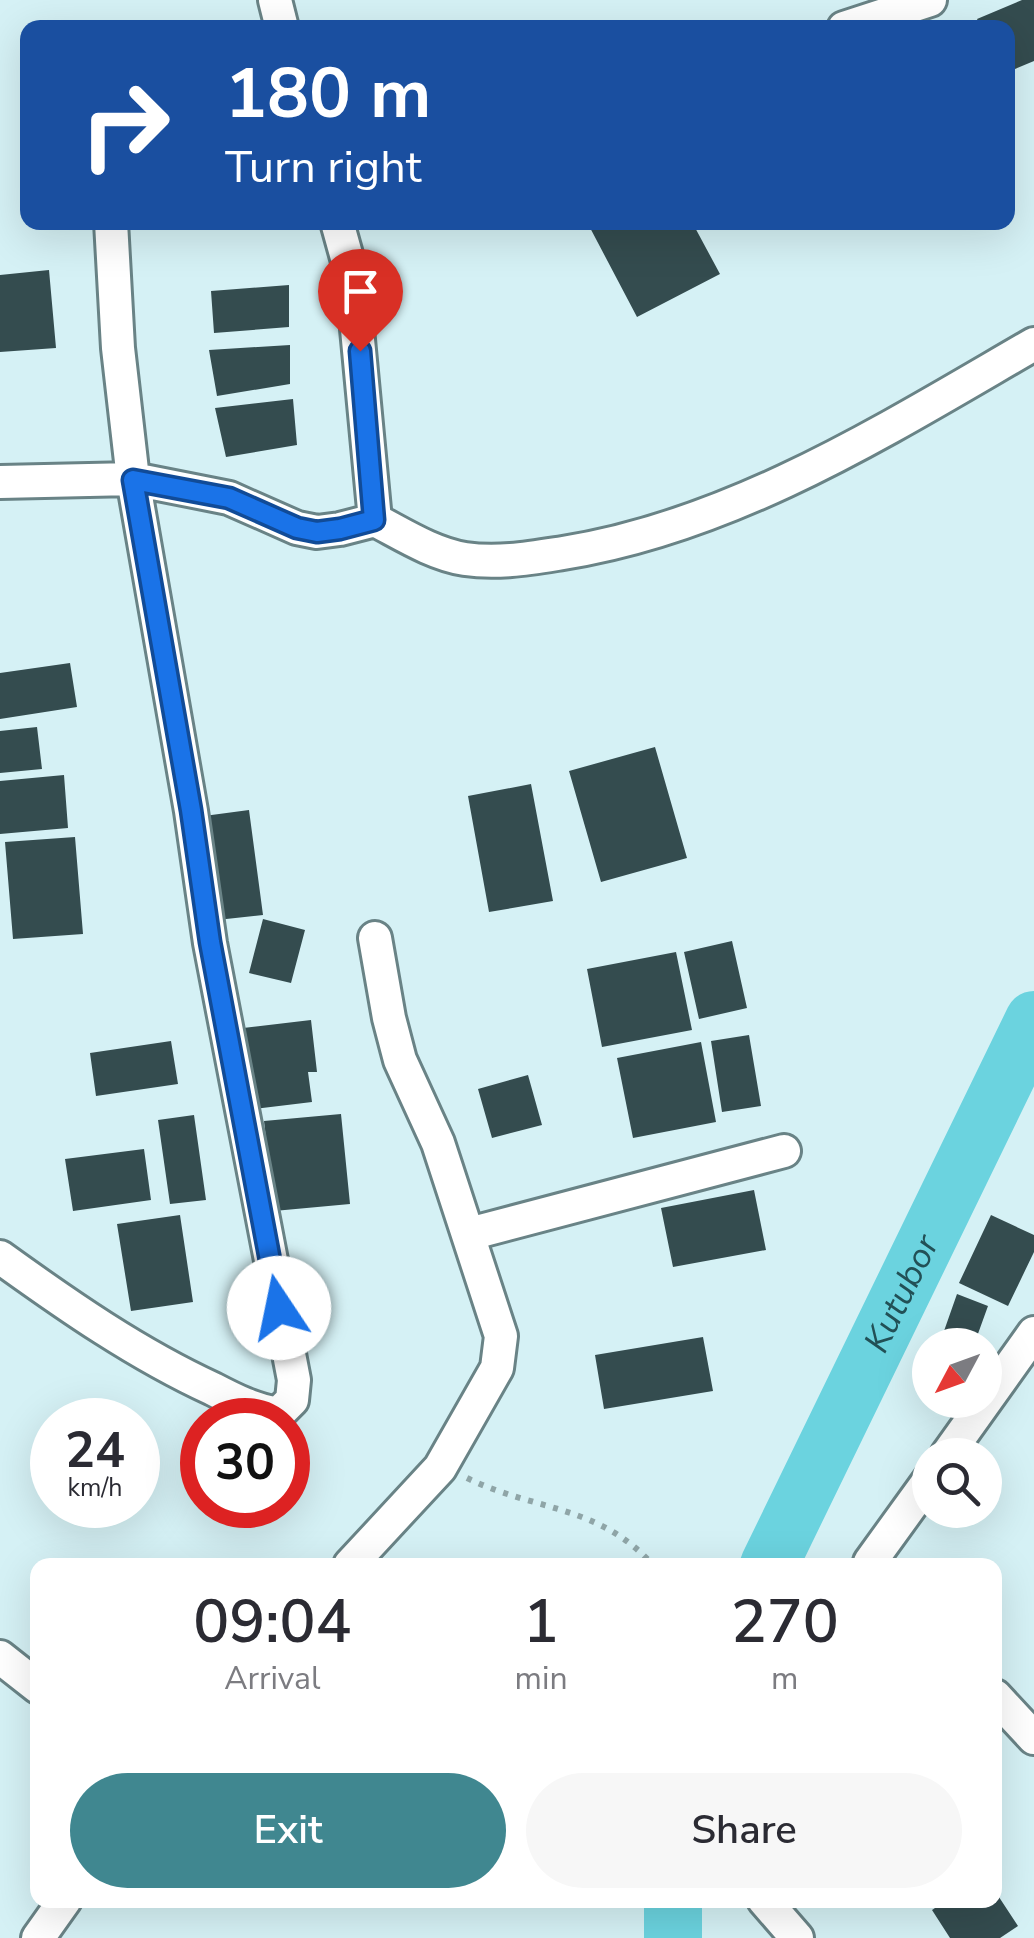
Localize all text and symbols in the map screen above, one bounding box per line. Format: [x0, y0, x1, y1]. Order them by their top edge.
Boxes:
text: 180 m [225, 46, 431, 142]
icon: right [60, 60, 190, 190]
text: Turn right [225, 137, 422, 198]
pin [318, 249, 403, 352]
icon: arrive [333, 264, 388, 319]
water label: Kutubor [853, 1226, 951, 1360]
position arrow [227, 1256, 331, 1360]
north arrow [912, 1328, 1002, 1418]
map controls [912, 1328, 1002, 1528]
speed limit sign: 30 [180, 1398, 310, 1528]
text: 24 [65, 1416, 125, 1485]
button: search [912, 1438, 1002, 1528]
text: km/h [67, 1471, 123, 1505]
text: 09:04 [193, 1581, 351, 1663]
text: 1 [523, 1581, 559, 1663]
text: 270 [731, 1581, 839, 1663]
text: Arrival [224, 1657, 320, 1700]
text: min [515, 1657, 568, 1700]
text: m [771, 1657, 799, 1700]
button: Exit [70, 1773, 506, 1888]
button: Share [526, 1773, 962, 1888]

